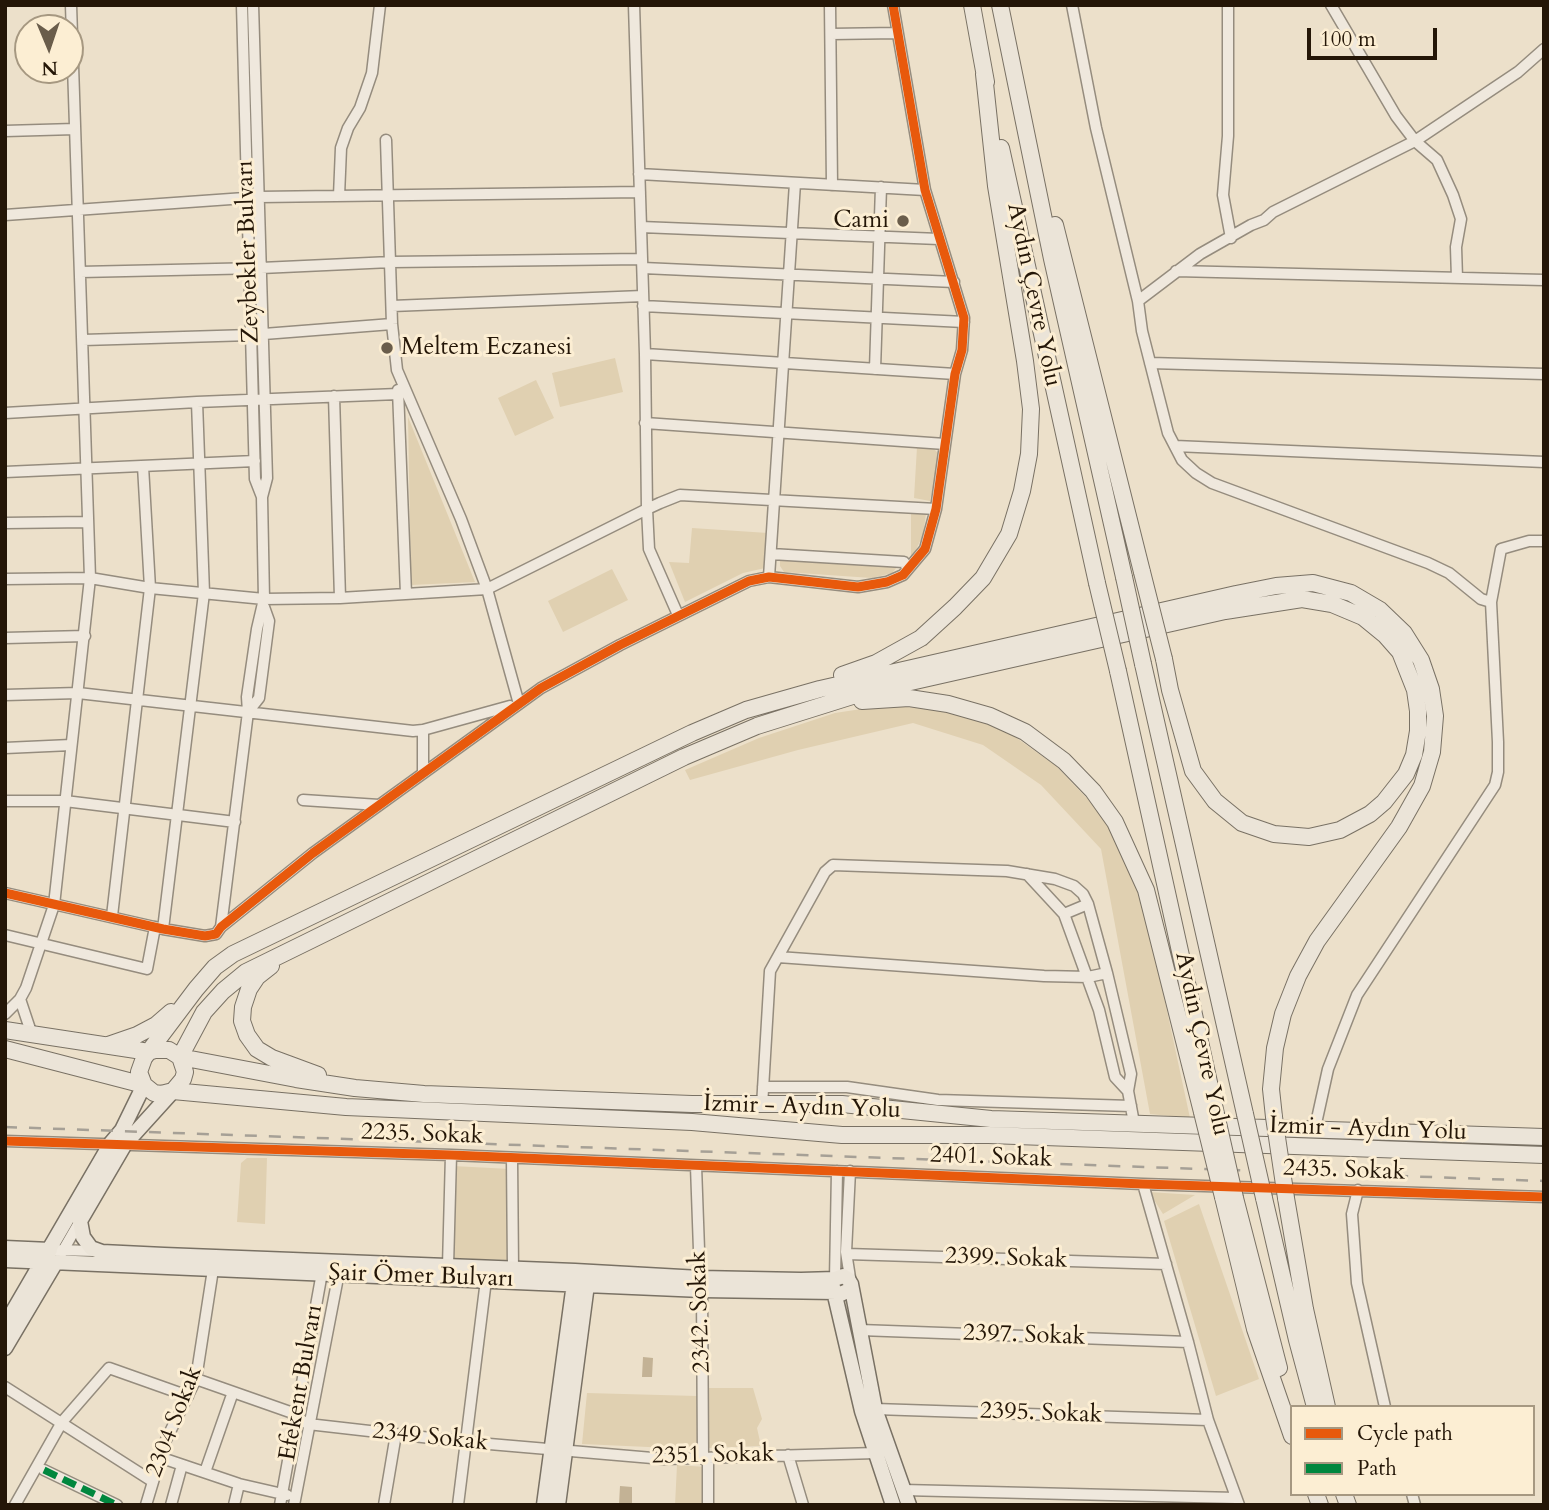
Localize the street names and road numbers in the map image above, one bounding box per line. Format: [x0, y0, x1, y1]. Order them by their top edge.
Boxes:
street label: Zeybekler Bulvarı [231, 160, 267, 344]
street label: Aydın Çevre Yolu [999, 201, 1067, 389]
street label: Aydın Çevre Yolu [1167, 950, 1235, 1138]
street label: İzmir - Aydın Yolu [703, 1090, 901, 1126]
street label: İzmir - Aydın Yolu [1269, 1112, 1467, 1148]
street label: 2235. Sokak [360, 1118, 484, 1152]
street label: 2401. Sokak [929, 1141, 1053, 1175]
street label: 2435. Sokak [1282, 1154, 1406, 1188]
street label: 2399. Sokak [944, 1242, 1068, 1276]
street label: 2342. Sokak [684, 1250, 718, 1374]
street label: Şair Ömer Bulvarı [328, 1259, 514, 1295]
street label: Efekent Bulvarı [274, 1303, 330, 1463]
street label: 2397. Sokak [962, 1319, 1086, 1353]
street label: 2304 Sokak [141, 1362, 209, 1482]
street label: 2395. Sokak [979, 1397, 1103, 1431]
street label: 2349 Sokak [370, 1418, 490, 1458]
street label: 2351. Sokak [651, 1441, 775, 1471]

